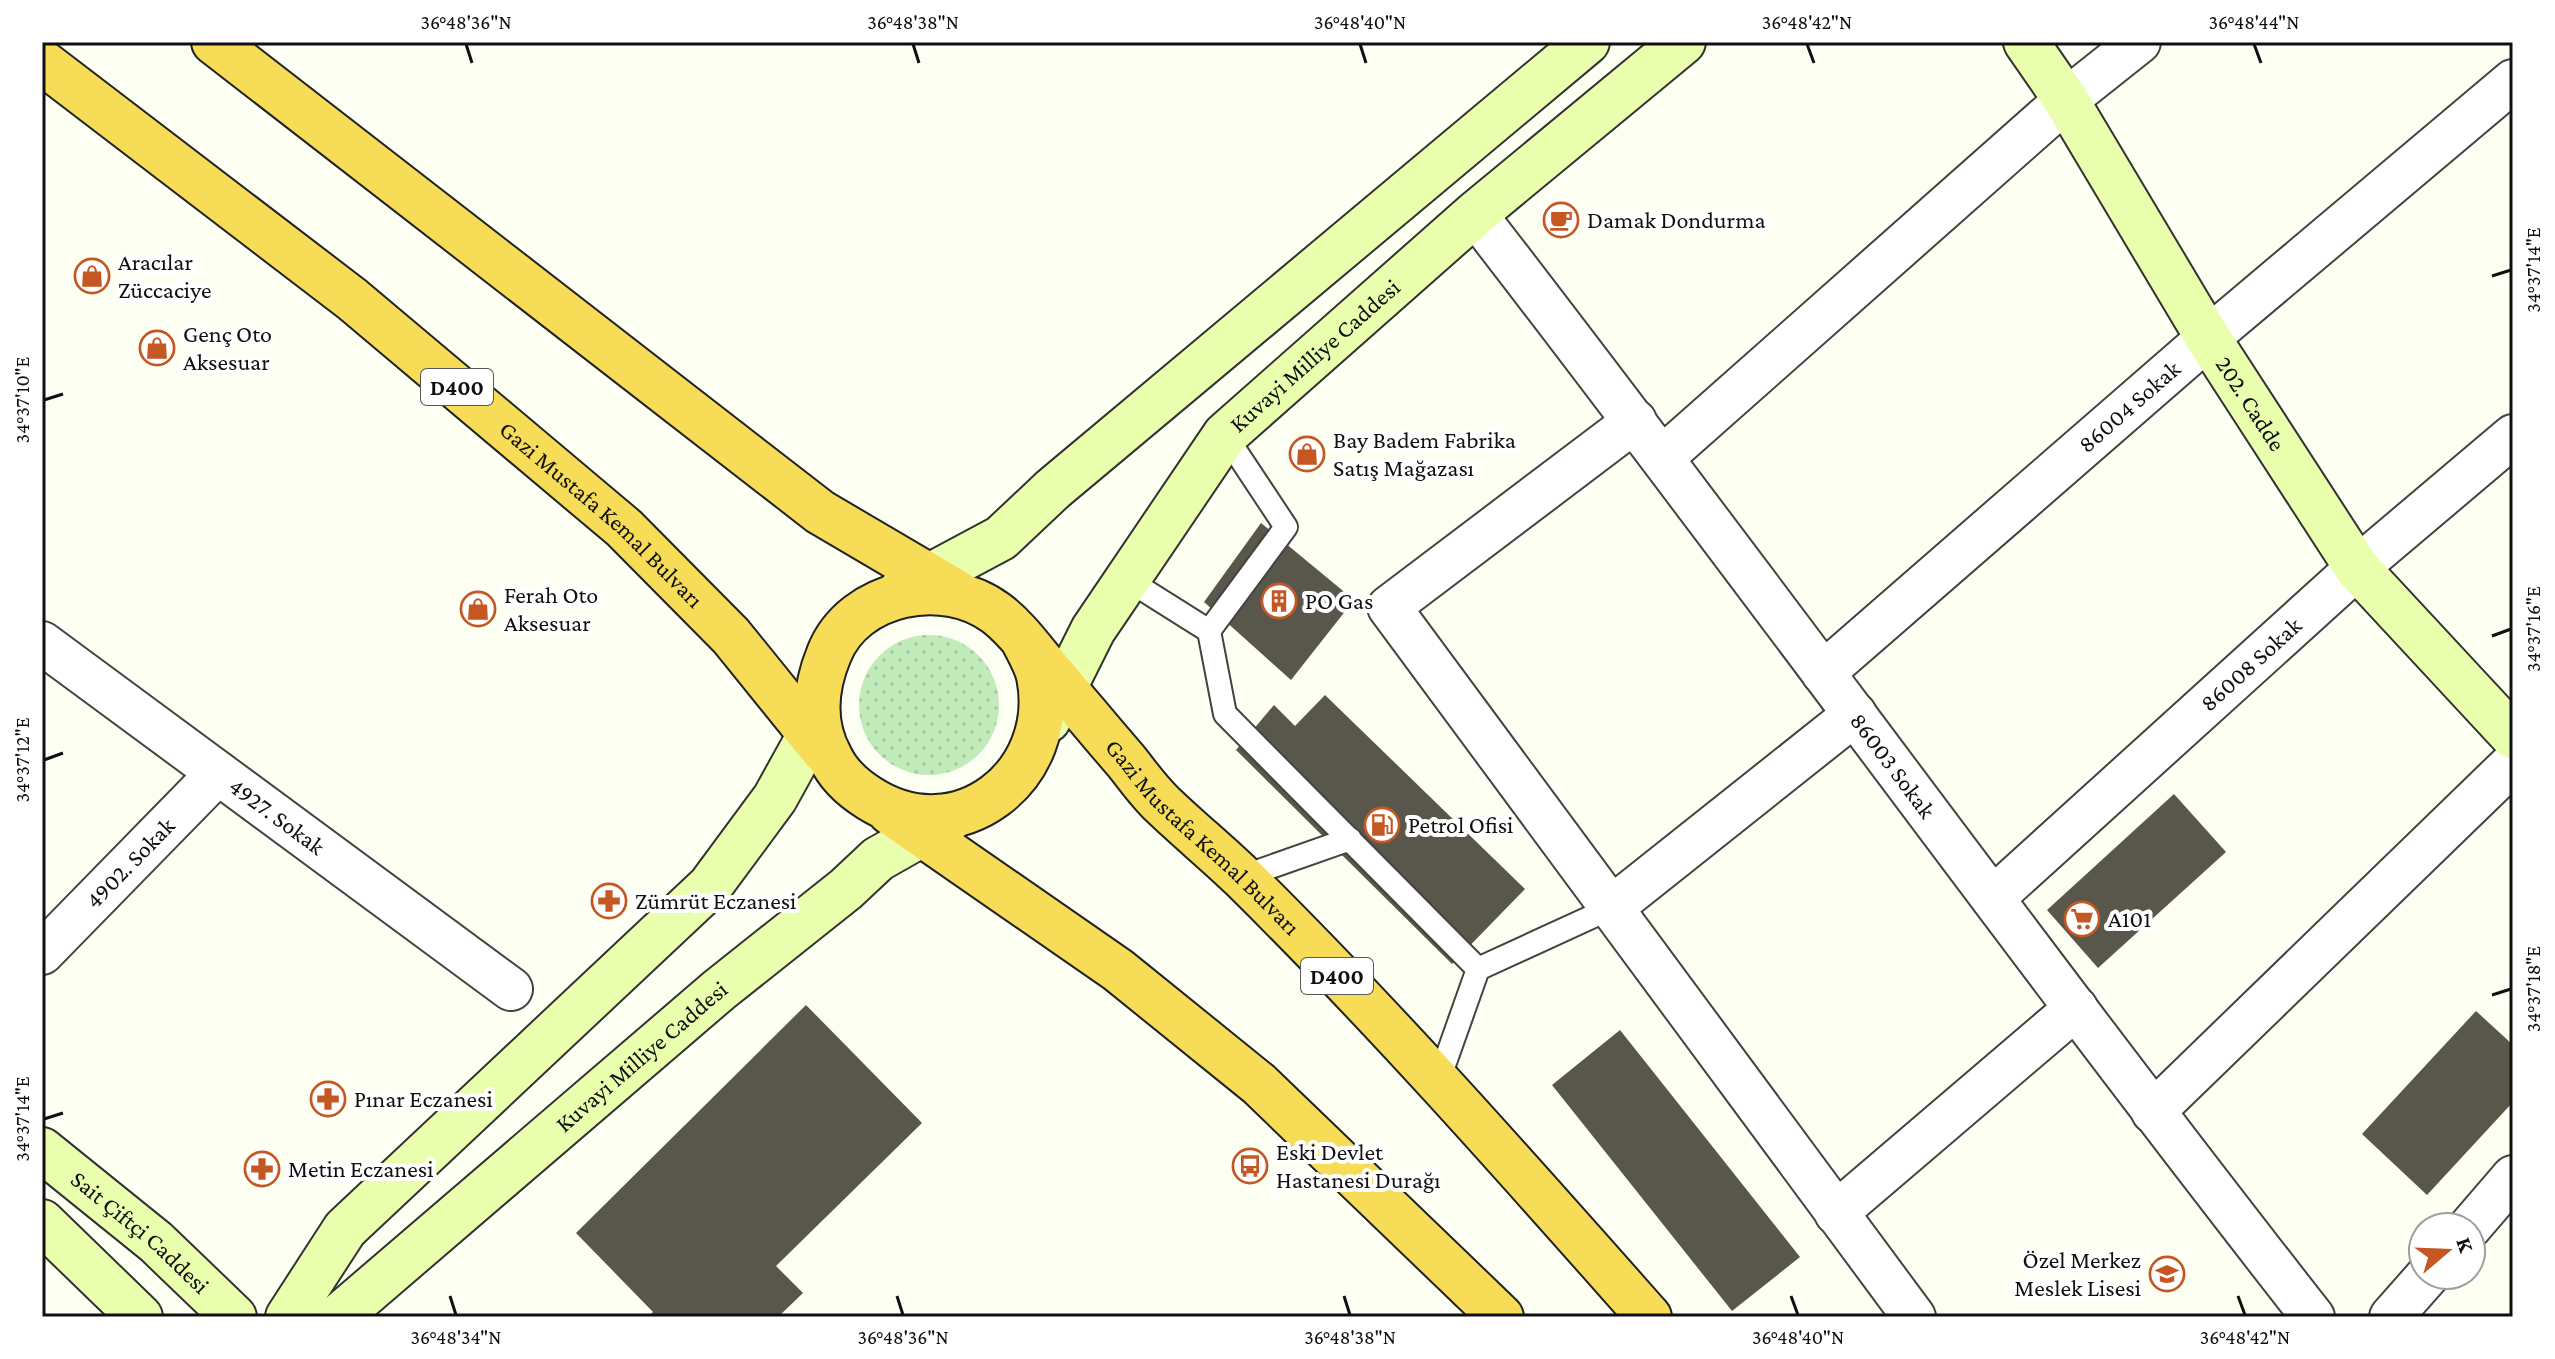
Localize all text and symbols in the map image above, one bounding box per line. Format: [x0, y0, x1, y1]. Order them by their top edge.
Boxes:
text: 36°48'36"N [420, 11, 512, 33]
text: 36°48'38"N [867, 11, 959, 33]
text: 36°48'40"N [1314, 11, 1406, 33]
text: 36°48'42"N [1762, 11, 1852, 33]
text: 36°48'44"N [2209, 11, 2299, 33]
cafe icon: Damak Dondurma [1542, 201, 1580, 239]
place label: Damak Dondurma [1587, 206, 1766, 233]
text: 34°37'14"E [2522, 227, 2544, 313]
place label: Aracılar Züccaciye [118, 248, 212, 303]
shop icon: Aracılar Züccaciye [73, 257, 111, 295]
street label: Kuvayi Milliye Caddesi [1224, 273, 1405, 437]
place label: Genç Oto Aksesuar [183, 320, 272, 375]
shop icon: Genç Oto Aksesuar [138, 329, 176, 367]
street label: 202. Cadde [2211, 351, 2292, 456]
street label: 86004 Sokak [2073, 354, 2186, 458]
text: 34°37'10"E [11, 356, 33, 443]
road number: D400 [421, 369, 493, 405]
street label: Gazi Mustafa Kemal Bulvarı [494, 415, 709, 613]
place label: Bay Badem Fabrika Satış Mağazası [1333, 426, 1516, 481]
shop icon: Bay Badem Fabrika Satış Mağazası [1288, 435, 1326, 473]
place label: Ferah Oto Aksesuar [504, 581, 598, 636]
building icon: PO Gas [1260, 582, 1298, 620]
text: 34°37'16"E [2522, 586, 2544, 672]
place label: PO Gas [1305, 587, 1373, 614]
shop icon: Ferah Oto Aksesuar [459, 590, 497, 628]
street label: 86008 Sokak [2194, 611, 2307, 716]
street label: 86003 Sokak [1845, 707, 1942, 824]
text: 34°37'12"E [11, 717, 33, 803]
street label: Gazi Mustafa Kemal Bulvarı [1100, 733, 1306, 940]
street label: 4927. Sokak [224, 772, 331, 860]
fuel station icon: Petrol Ofisi [1363, 806, 1401, 844]
street label: 4902. Sokak [80, 811, 180, 913]
place label: Petrol Ofisi [1408, 811, 1513, 838]
pharmacy icon: Zümrüt Eczanesi [590, 882, 628, 920]
place label: Zümrüt Eczanesi [635, 887, 796, 914]
supermarket icon: A101 [2063, 900, 2101, 938]
place label: A101 [2108, 905, 2151, 932]
text: 34°37'18"E [2522, 946, 2544, 1032]
road number: D400 [1301, 958, 1373, 994]
street label: Kuvayi Milliye Caddesi [550, 975, 732, 1137]
text: 34°37'14"E [11, 1076, 33, 1162]
pharmacy icon: Pınar Eczanesi [309, 1080, 347, 1118]
place label: Pınar Eczanesi [354, 1085, 493, 1112]
place label: Eski Devlet Hastanesi Durağı [1276, 1138, 1441, 1193]
bus stop icon: Eski Devlet Hastanesi Durağı [1231, 1147, 1269, 1185]
pharmacy icon: Metin Eczanesi [243, 1150, 281, 1188]
place label: Metin Eczanesi [288, 1155, 434, 1182]
street label: Sait Çiftçi Caddesi [66, 1165, 215, 1299]
north arrow [2407, 1211, 2487, 1291]
text: K [2451, 1234, 2480, 1256]
place label: Özel Merkez Meslek Lisesi [2014, 1246, 2141, 1301]
school or university icon: Özel Merkez Meslek Lisesi [2148, 1255, 2186, 1293]
text: 36°48'34"N [411, 1326, 501, 1348]
text: 36°48'36"N [857, 1326, 949, 1348]
text: 36°48'38"N [1304, 1326, 1396, 1348]
text: 36°48'40"N [1752, 1326, 1844, 1348]
text: 36°48'42"N [2200, 1326, 2290, 1348]

